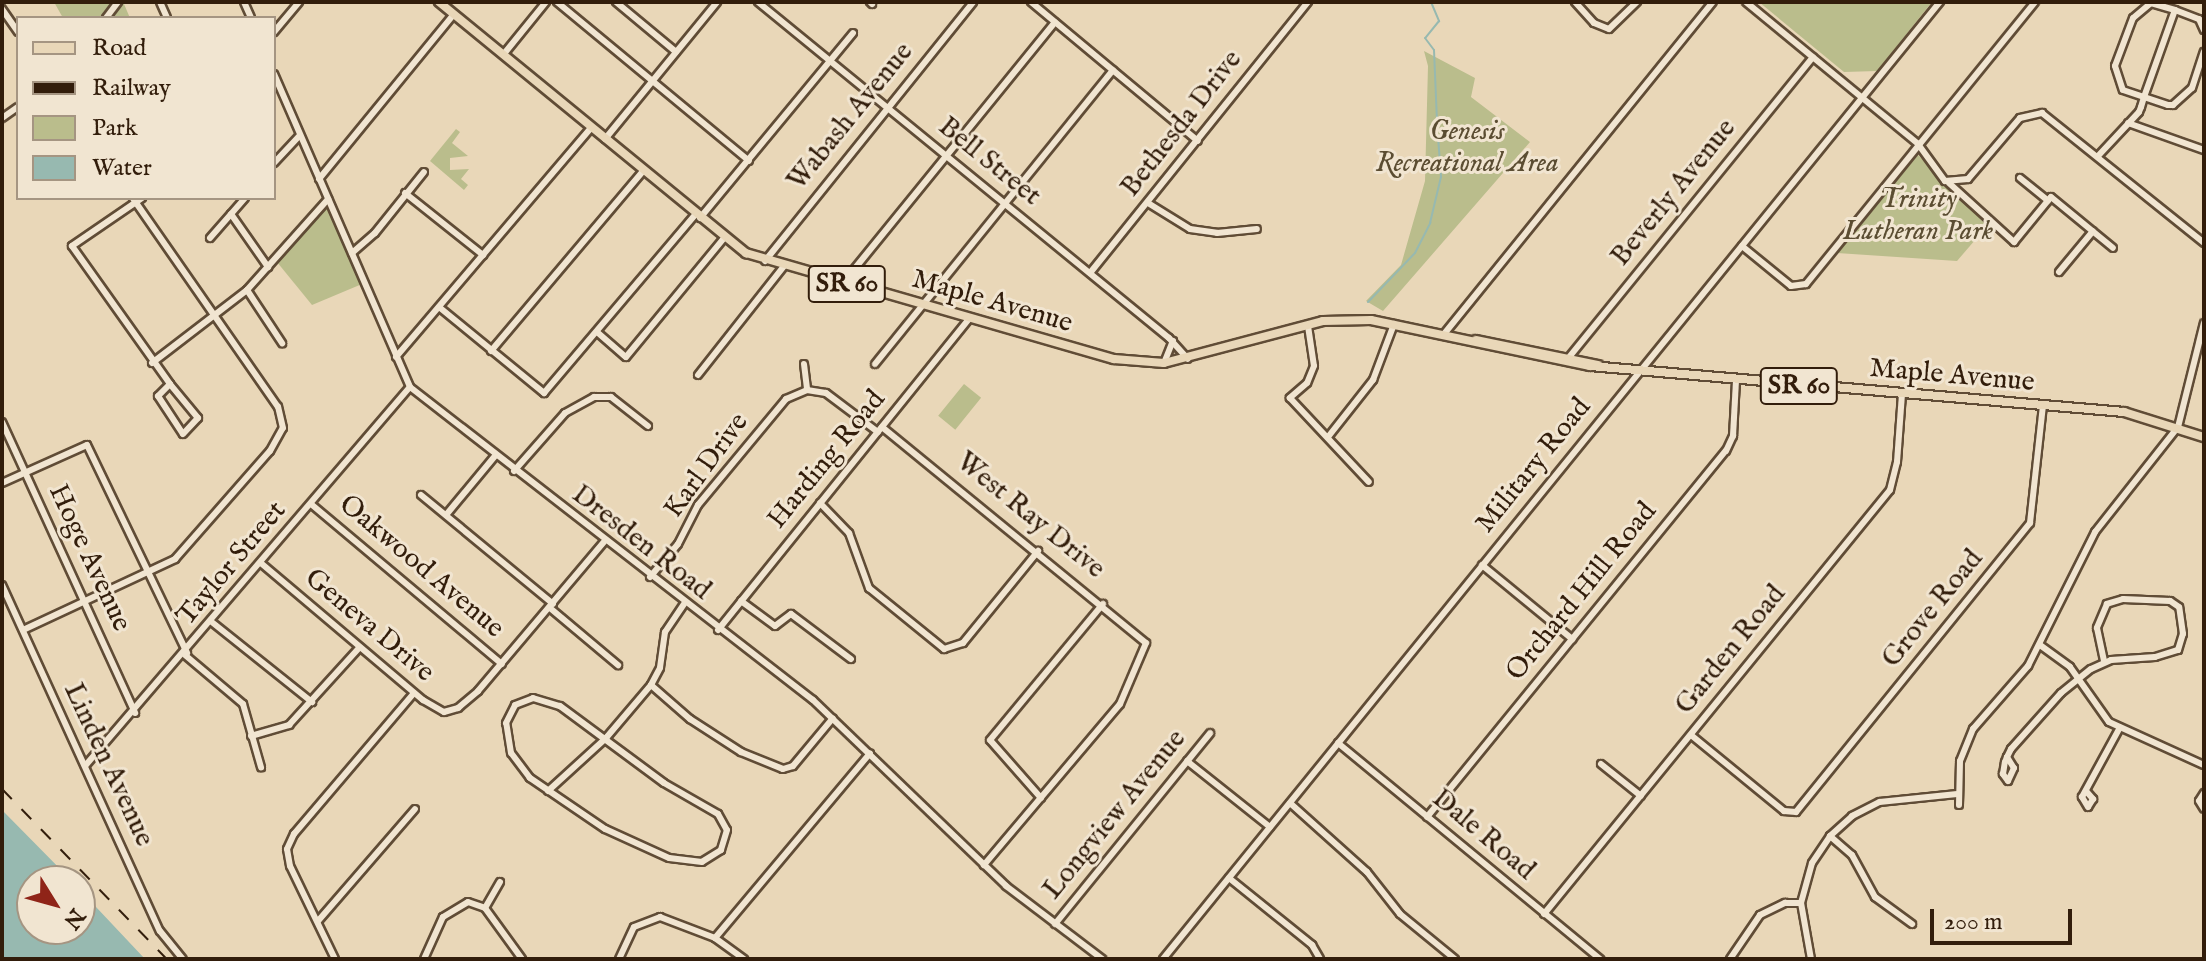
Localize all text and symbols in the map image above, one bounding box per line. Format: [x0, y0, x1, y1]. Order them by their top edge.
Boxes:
legend [16, 16, 276, 200]
text: Road [92, 33, 146, 64]
street label: Wabash Avenue [781, 36, 921, 198]
street label: Bethesda Drive [1114, 44, 1250, 204]
text: Railway [92, 73, 171, 104]
street label: Bell Street [931, 110, 1047, 214]
text: Park [92, 113, 138, 144]
street label: Beverly Avenue [1604, 113, 1744, 273]
park label: Genesis Recreational Area [1375, 115, 1559, 181]
text: Water [92, 153, 152, 184]
park label: Trinity Lutheran Park [1843, 183, 1993, 249]
road number: SR 60 [807, 262, 887, 306]
street label: Maple Avenue [908, 263, 1076, 341]
street label: Maple Avenue [1868, 352, 2036, 400]
road number: SR 60 [1759, 364, 1839, 408]
street label: Harding Road [761, 384, 893, 536]
street label: Military Road [1469, 392, 1599, 540]
street label: Karl Drive [658, 407, 756, 525]
street label: West Ray Drive [949, 446, 1111, 586]
street label: Dresden Road [565, 478, 717, 608]
street label: Hoge Avenue [40, 479, 138, 637]
street label: Oakwood Avenue [332, 488, 510, 646]
street label: Taylor Street [170, 495, 294, 633]
street label: Orchard Hill Road [1500, 496, 1664, 688]
street label: Grove Road [1875, 543, 1991, 675]
street label: Geneva Drive [297, 562, 441, 690]
street label: Garden Road [1669, 579, 1793, 721]
street label: Linden Avenue [55, 678, 161, 852]
street label: Longview Avenue [1036, 723, 1194, 907]
street label: Dale Road [1425, 782, 1541, 888]
north arrow [16, 865, 96, 945]
scale bar [1934, 893, 2076, 943]
text: N [57, 902, 90, 934]
text: 200 m [1944, 907, 2003, 938]

